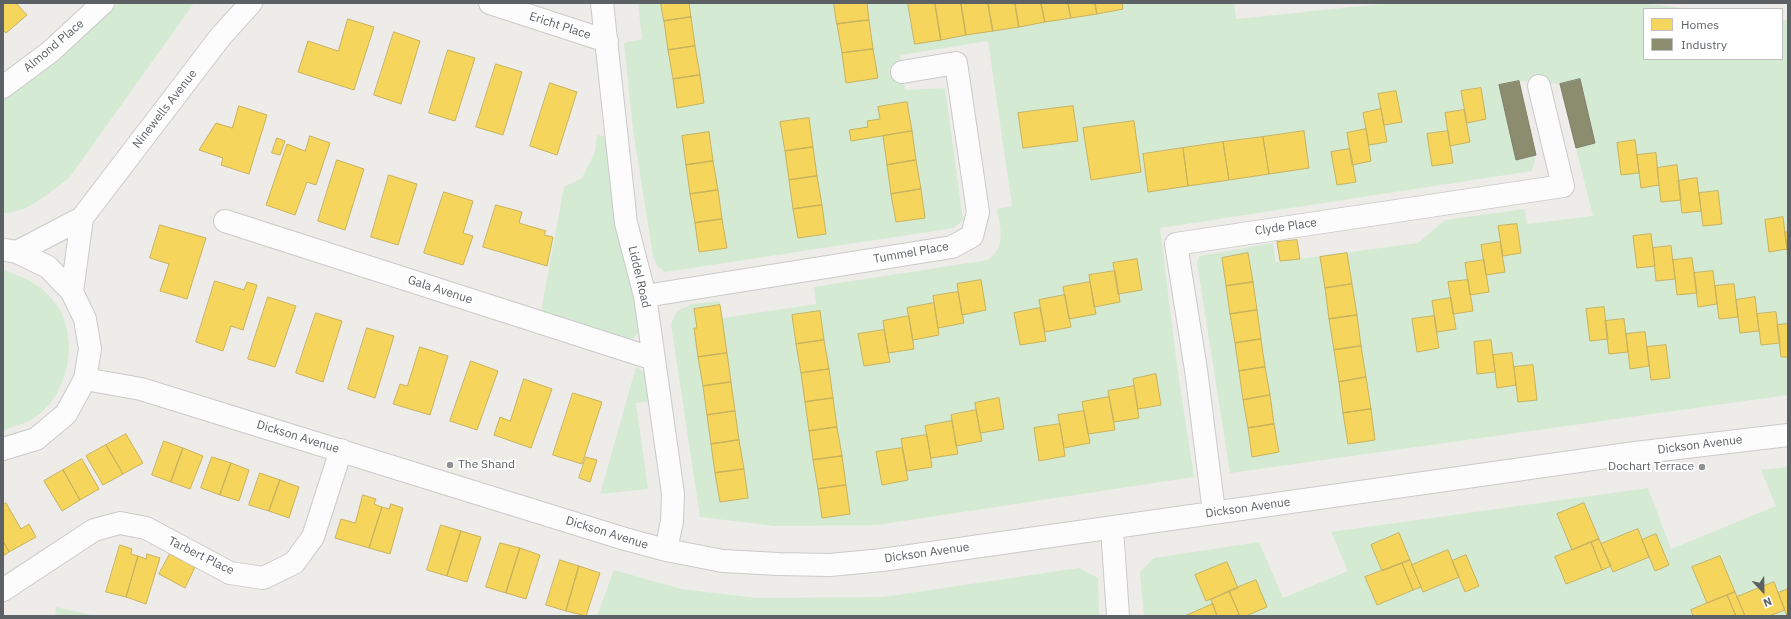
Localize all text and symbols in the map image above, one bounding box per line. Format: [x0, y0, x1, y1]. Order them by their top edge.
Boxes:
legend [1643, 8, 1783, 60]
street label: Ericht Place [527, 9, 593, 43]
street label: Almond Place [21, 17, 87, 75]
text: Homes [1681, 17, 1719, 32]
text: Industry [1681, 37, 1727, 52]
street label: Ninewells Avenue [130, 67, 200, 151]
street label: Clyde Place [1254, 216, 1318, 238]
street label: Tummel Place [872, 239, 950, 267]
street label: Liddel Road [625, 245, 653, 309]
street label: Gala Avenue [406, 273, 474, 307]
street label: Dickson Avenue [255, 418, 341, 456]
street label: Dickson Avenue [1657, 433, 1743, 457]
place label: The Shand [458, 458, 515, 472]
marker: The Shand [445, 460, 455, 470]
place label: Dochart Terrace [1608, 460, 1694, 474]
marker: Dochart Terrace [1697, 462, 1707, 472]
street label: Dickson Avenue [1205, 495, 1291, 521]
street label: Dickson Avenue [564, 514, 650, 552]
street label: Tarbert Place [166, 534, 236, 578]
street label: Dickson Avenue [884, 540, 970, 566]
north arrow [1743, 571, 1783, 611]
text: N [1761, 594, 1774, 610]

